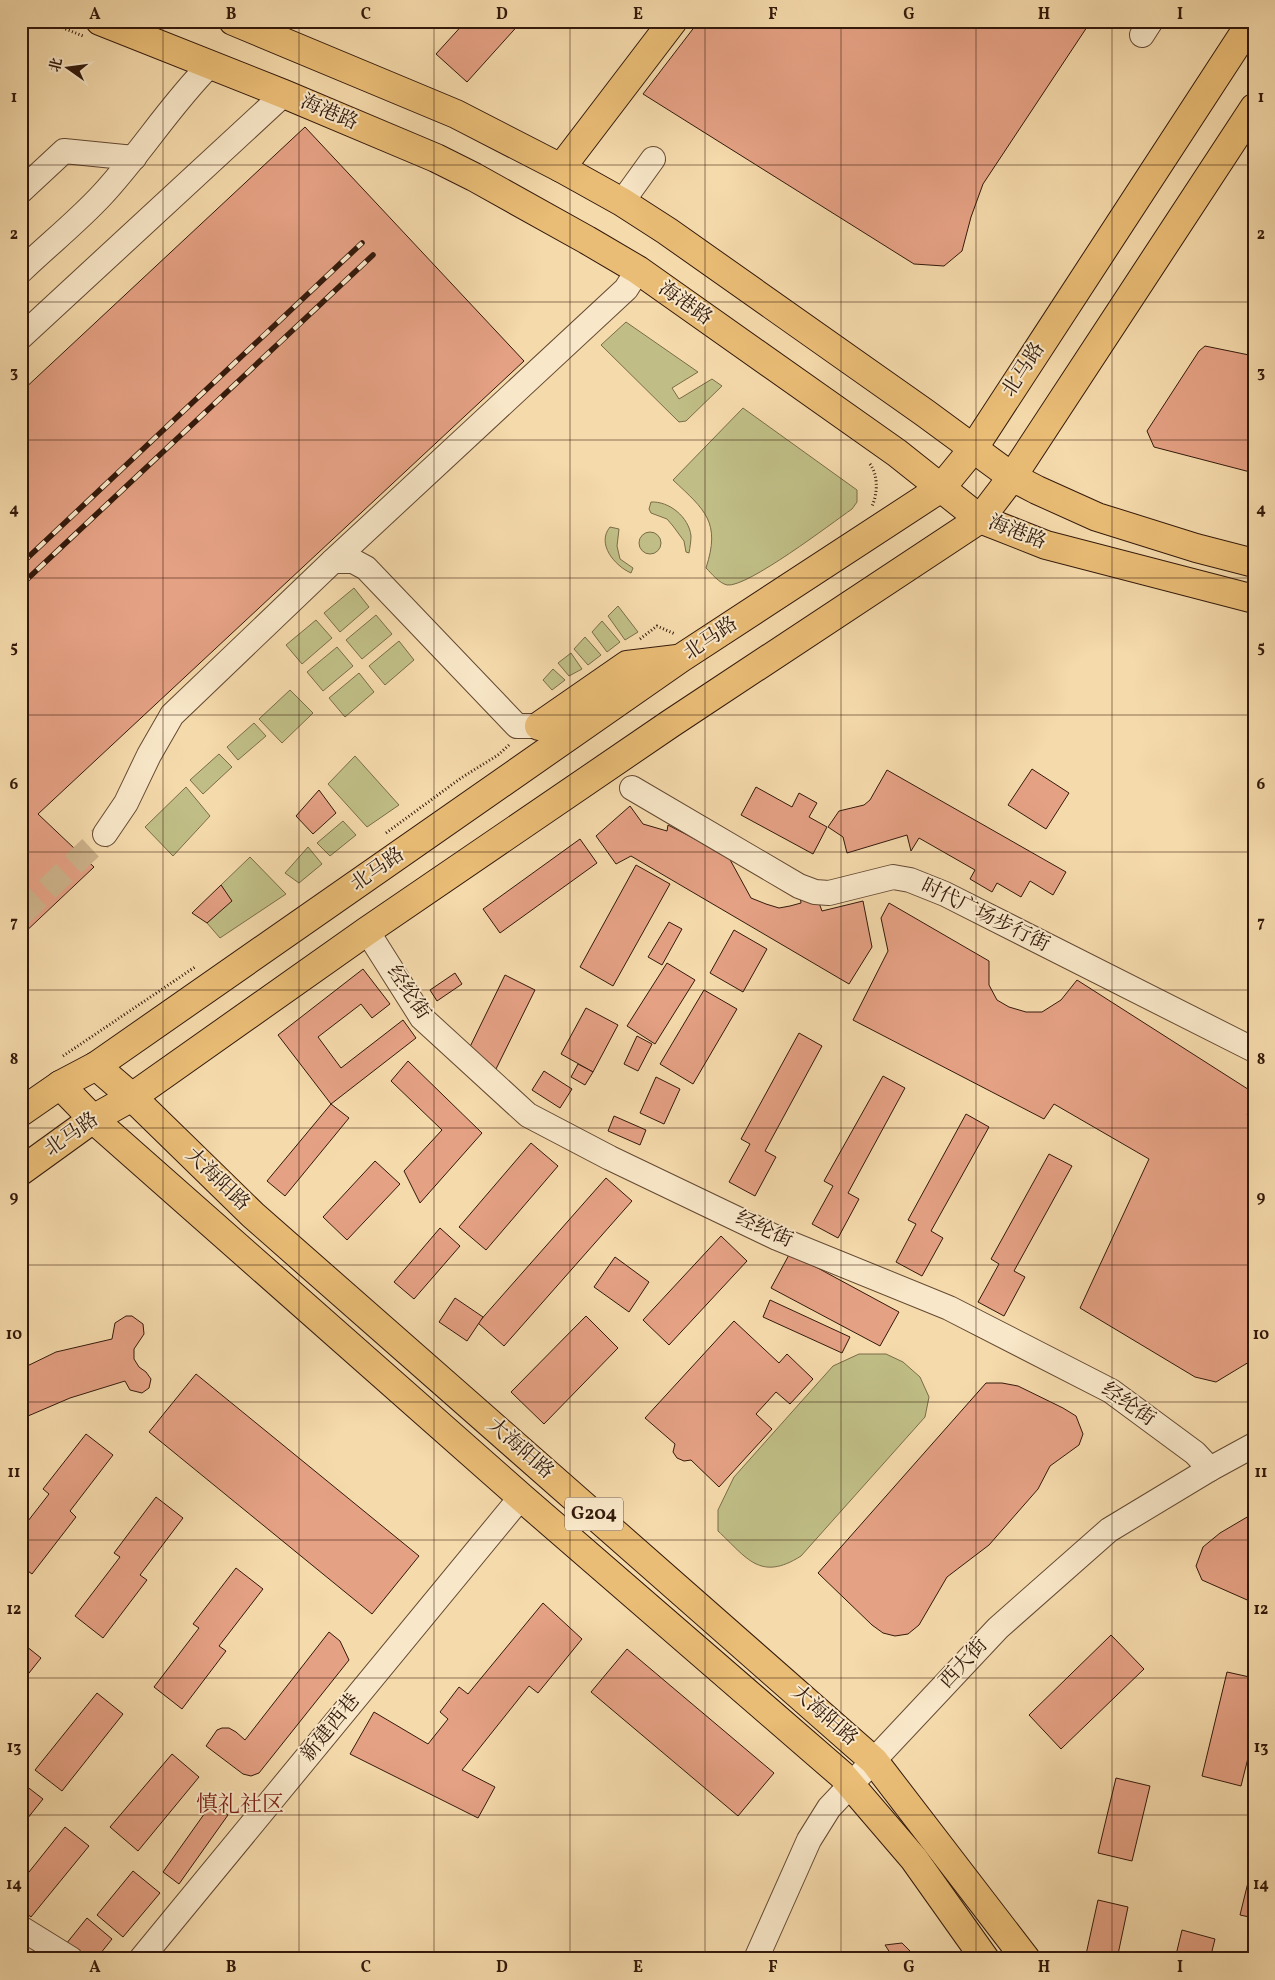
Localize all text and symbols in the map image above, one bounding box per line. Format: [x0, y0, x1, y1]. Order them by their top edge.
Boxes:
text: A [89, 4, 101, 26]
text: B [226, 4, 237, 26]
text: C [361, 4, 371, 26]
text: D [496, 4, 508, 26]
text: E [633, 4, 643, 26]
text: F [768, 4, 778, 26]
text: G [903, 4, 915, 26]
text: H [1038, 4, 1050, 26]
text: I [1177, 4, 1183, 26]
north arrow [42, 42, 92, 92]
text: 北 [46, 56, 68, 74]
text: 1 [11, 87, 17, 109]
text: 1 [1258, 87, 1264, 109]
street label: 海港路 [296, 88, 362, 138]
text: 2 [10, 224, 18, 246]
text: 2 [1257, 224, 1265, 246]
street label: 海港路 [652, 275, 718, 333]
street label: 北马路 [996, 337, 1052, 403]
text: 3 [10, 362, 18, 384]
text: 3 [1257, 362, 1265, 384]
text: 4 [9, 499, 19, 521]
text: 4 [1256, 499, 1266, 521]
street label: 海港路 [984, 509, 1050, 557]
street label: 北马路 [678, 611, 744, 667]
text: 5 [10, 637, 18, 659]
text: 5 [1257, 637, 1265, 659]
text: 6 [10, 774, 19, 796]
text: 6 [1257, 774, 1266, 796]
street label: 北马路 [345, 841, 411, 899]
street label: 时代广场步行街 [916, 873, 1054, 959]
text: 7 [10, 912, 18, 934]
text: 7 [1257, 912, 1265, 934]
street label: 经纶街 [380, 960, 436, 1026]
text: 8 [10, 1049, 18, 1071]
text: 8 [1257, 1049, 1265, 1071]
street label: 北马路 [39, 1106, 105, 1164]
street label: 大海阳路 [179, 1142, 255, 1218]
text: 9 [10, 1187, 19, 1209]
text: 9 [1257, 1187, 1266, 1209]
street label: 经纶街 [731, 1205, 797, 1255]
text: 10 [6, 1324, 22, 1346]
text: 10 [1253, 1324, 1269, 1346]
street label: 经纶街 [1095, 1376, 1161, 1434]
street label: 大海阳路 [481, 1412, 559, 1486]
text: 11 [8, 1462, 20, 1484]
text: 11 [1255, 1462, 1267, 1484]
road number: G204 [565, 1498, 623, 1530]
text: 12 [7, 1599, 21, 1621]
text: 12 [1254, 1599, 1268, 1621]
street label: 西大街 [933, 1633, 995, 1695]
street label: 大海阳路 [785, 1679, 863, 1753]
street label: 新建西巷 [295, 1688, 367, 1768]
text: 13 [7, 1737, 21, 1759]
text: 13 [1254, 1737, 1268, 1759]
district label: 慎礼社区 [196, 1790, 284, 1821]
text: 14 [6, 1874, 22, 1896]
text: 14 [1253, 1874, 1269, 1896]
text: A [89, 1957, 101, 1979]
text: B [226, 1957, 237, 1979]
text: C [361, 1957, 371, 1979]
text: D [496, 1957, 508, 1979]
text: E [633, 1957, 643, 1979]
text: F [768, 1957, 778, 1979]
text: G [903, 1957, 915, 1979]
text: H [1038, 1957, 1050, 1979]
text: I [1177, 1957, 1183, 1979]

